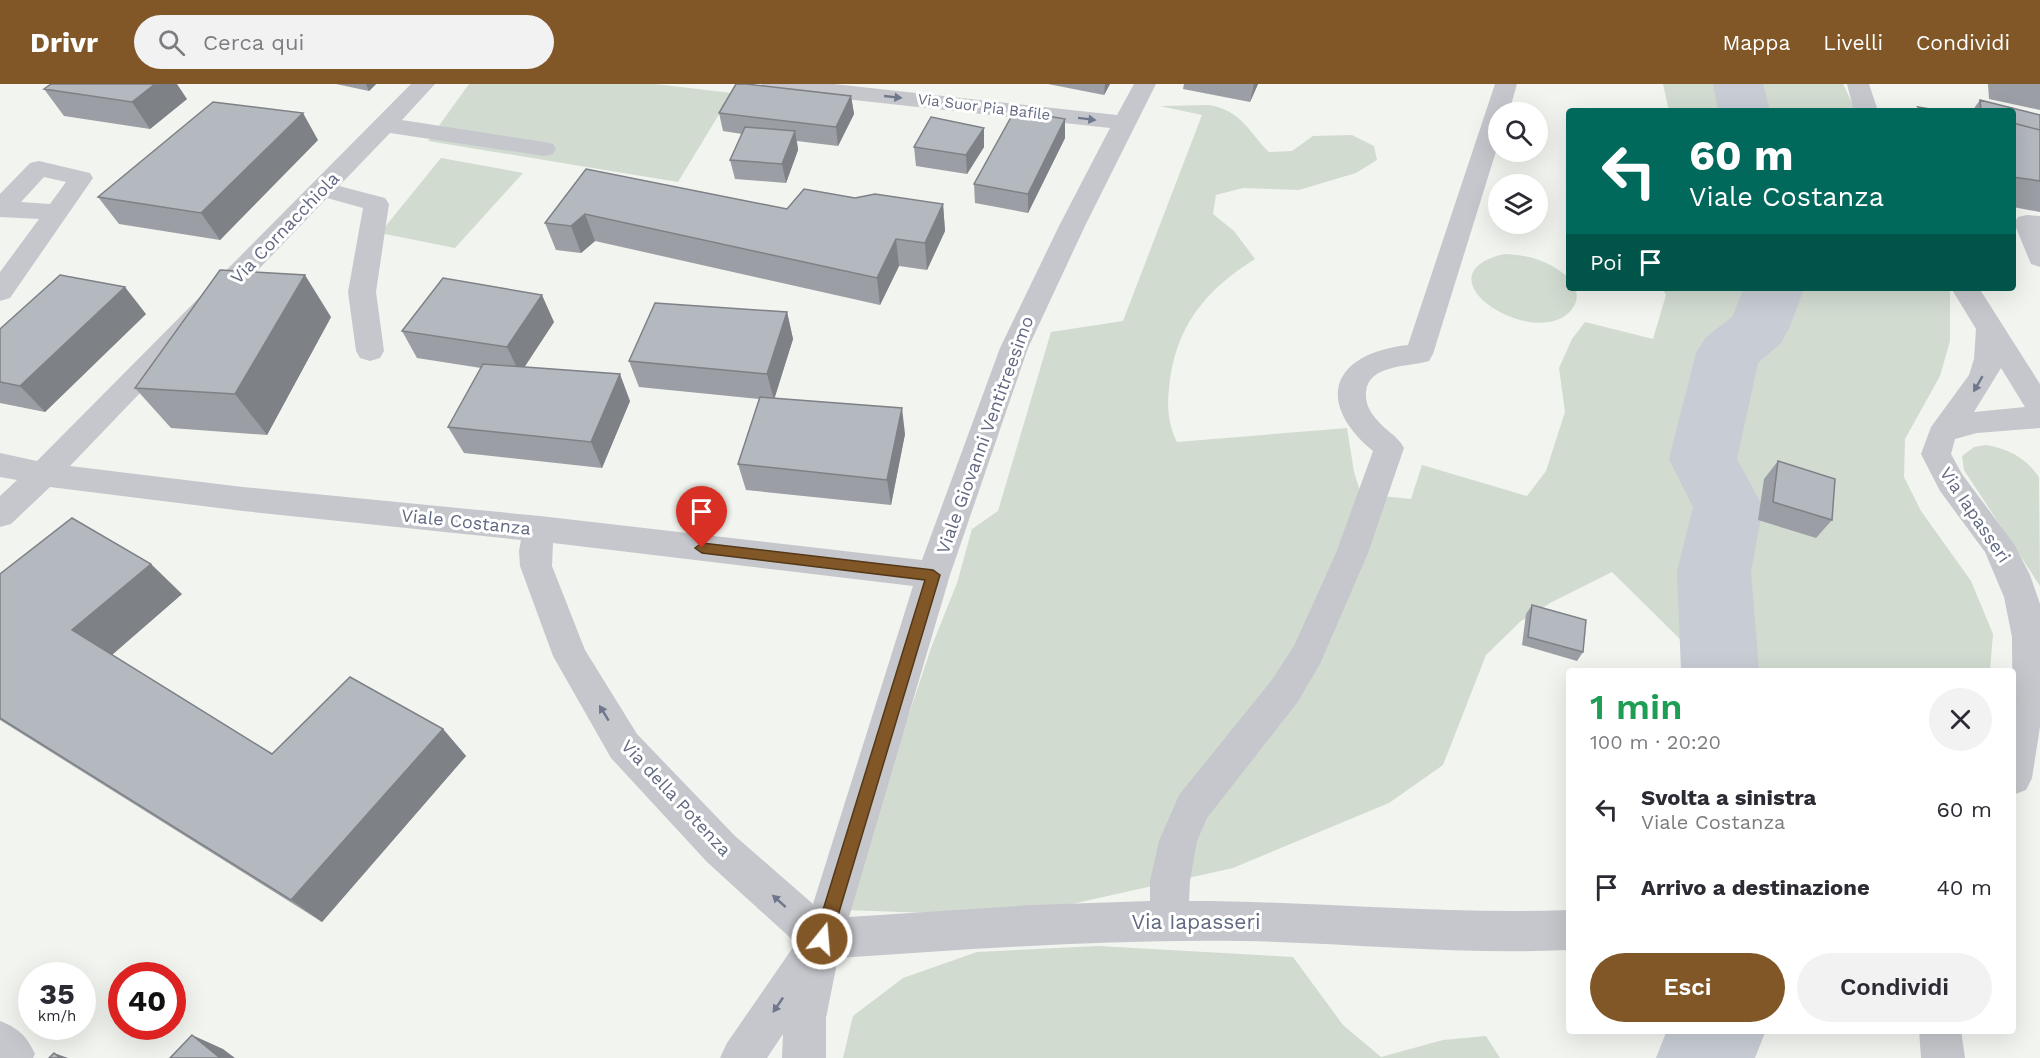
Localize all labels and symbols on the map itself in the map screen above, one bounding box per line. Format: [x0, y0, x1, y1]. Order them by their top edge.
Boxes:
street label: Via Suor Pia Bafile [917, 90, 1051, 124]
one-way arrow [883, 92, 902, 102]
one-way arrow [1077, 114, 1096, 124]
street label: Via Cornacchiola [226, 168, 343, 288]
street label: Viale Giovanni Ventitreesimo [932, 313, 1037, 557]
one-way arrow [1973, 376, 1983, 393]
street label: Via Iapasseri [1936, 463, 2015, 566]
pin [676, 486, 727, 548]
street label: Viale Costanza [400, 504, 532, 539]
one-way arrow [598, 705, 609, 721]
street label: Via della Potenza [617, 735, 736, 860]
one-way arrow [771, 894, 787, 907]
position arrow [790, 907, 854, 971]
street label: Via Iapasseri [1131, 909, 1261, 934]
speed limit sign: 40 [108, 962, 186, 1040]
one-way arrow [772, 997, 784, 1013]

